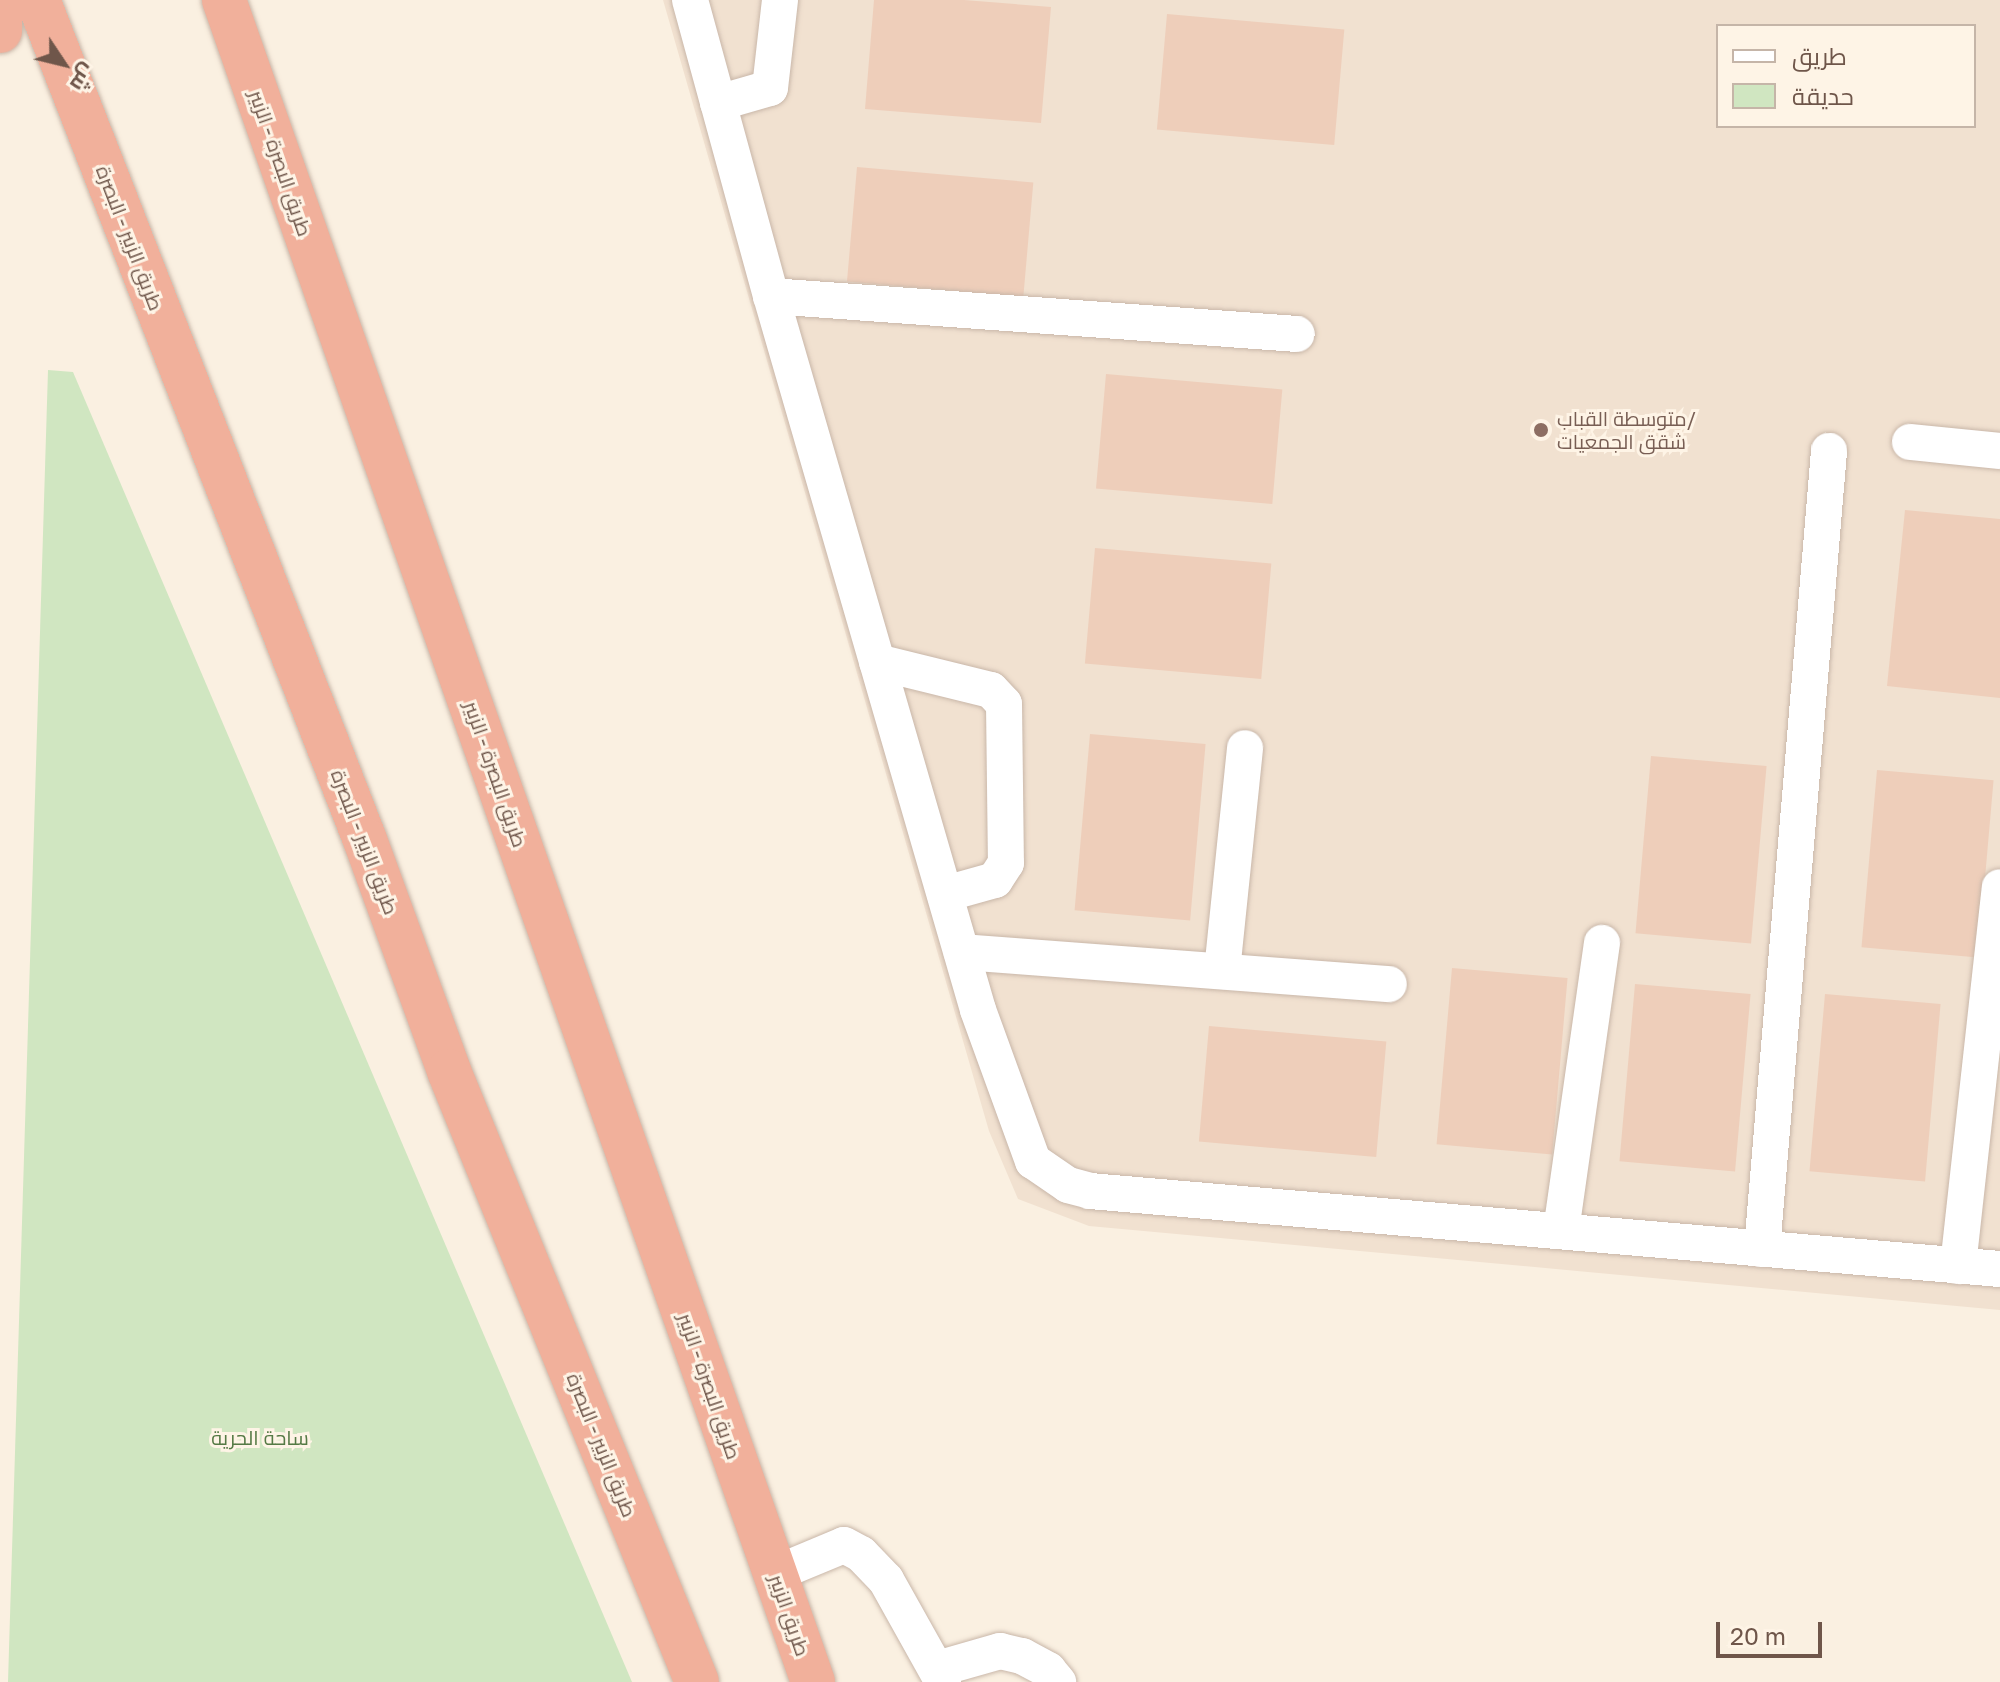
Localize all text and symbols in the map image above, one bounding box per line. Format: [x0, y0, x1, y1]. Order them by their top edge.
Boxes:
north arrow [24, 24, 104, 104]
legend [1716, 24, 1976, 128]
text: طريق [1792, 41, 1847, 70]
text: ش [65, 59, 103, 97]
text: حديقة [1792, 81, 1854, 110]
street label: طريق البصرة - الزبير [245, 87, 317, 239]
street label: طريق الزبير - البصرة [91, 162, 169, 314]
place label: متوسطة القباب/ شقق الجمعيات [1557, 406, 1696, 453]
marker: متوسطة القباب/ شقق الجمعيات [1532, 421, 1550, 439]
street label: طريق البصرة - الزبير [460, 698, 532, 850]
street label: طريق الزبير - البصرة [326, 766, 404, 918]
street label: طريق البصرة - الزبير [674, 1310, 746, 1462]
street label: طريق الزبير - البصرة [562, 1369, 642, 1521]
park label: ساحة الحرية [211, 1425, 309, 1449]
street label: طريق الزبير [765, 1571, 815, 1659]
scale bar [1720, 1606, 1826, 1656]
text: 20 m [1730, 1621, 1786, 1650]

